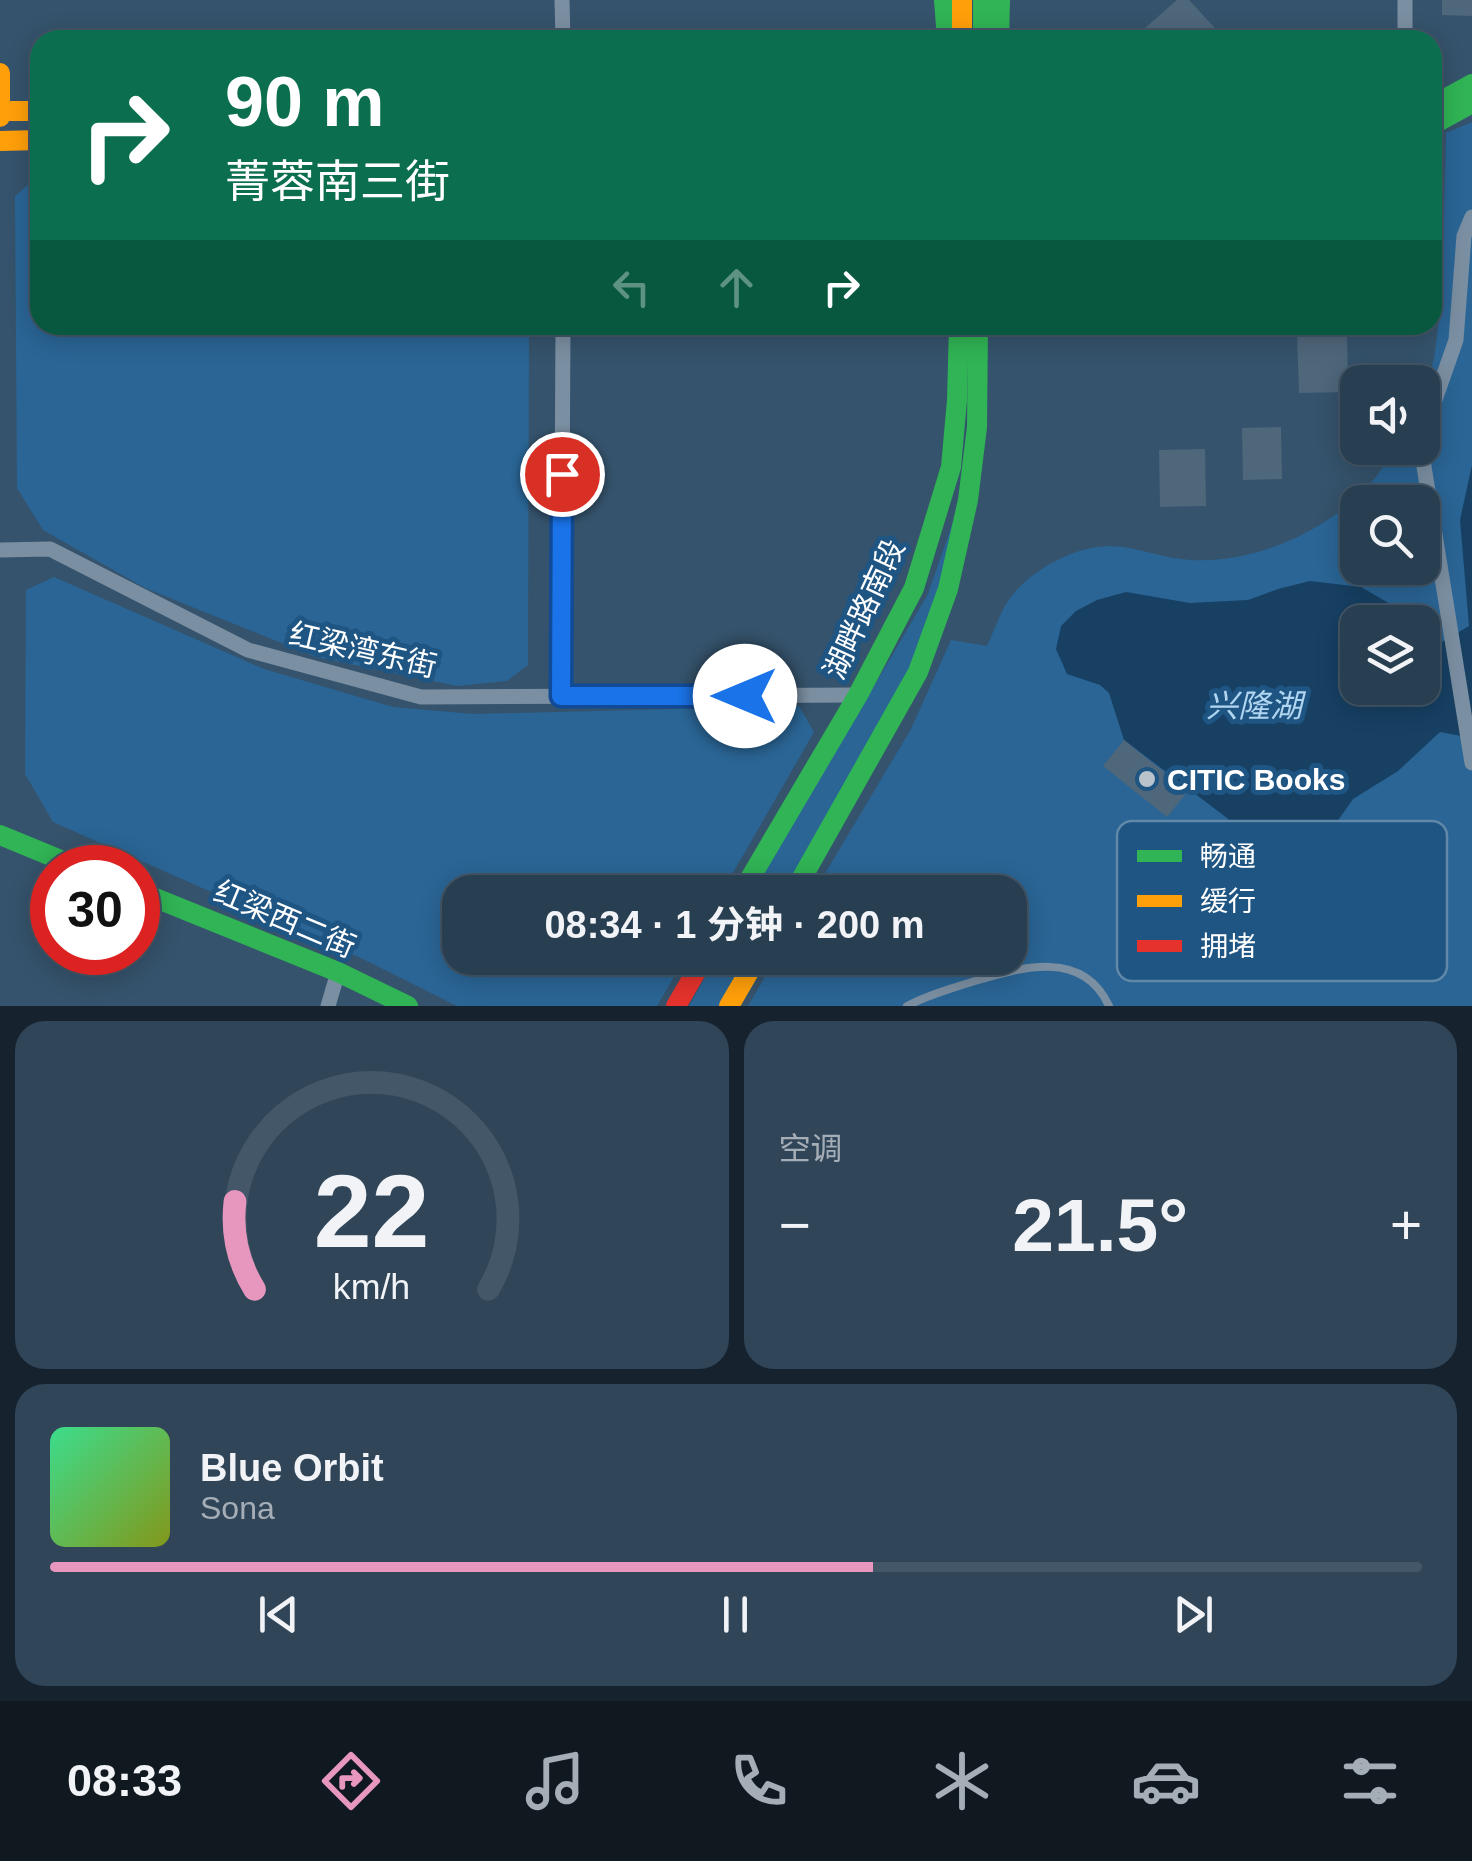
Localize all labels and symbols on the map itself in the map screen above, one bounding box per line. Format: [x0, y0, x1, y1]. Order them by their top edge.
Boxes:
pin [520, 432, 605, 517]
street label: 湖畔路南段 [817, 534, 911, 684]
street label: 红梁湾东街 [286, 617, 440, 683]
position arrow [693, 644, 797, 748]
water label: 兴隆湖 [1206, 688, 1307, 724]
place label: CITIC Books [1167, 763, 1345, 796]
marker: CITIC Books [1136, 768, 1158, 790]
legend [1117, 821, 1447, 981]
text: 畅通 [1200, 841, 1256, 872]
speed limit sign: 30 [30, 845, 160, 975]
street label: 红梁西二街 [210, 875, 360, 963]
text: 缓行 [1200, 886, 1256, 917]
text: 拥堵 [1200, 931, 1256, 962]

